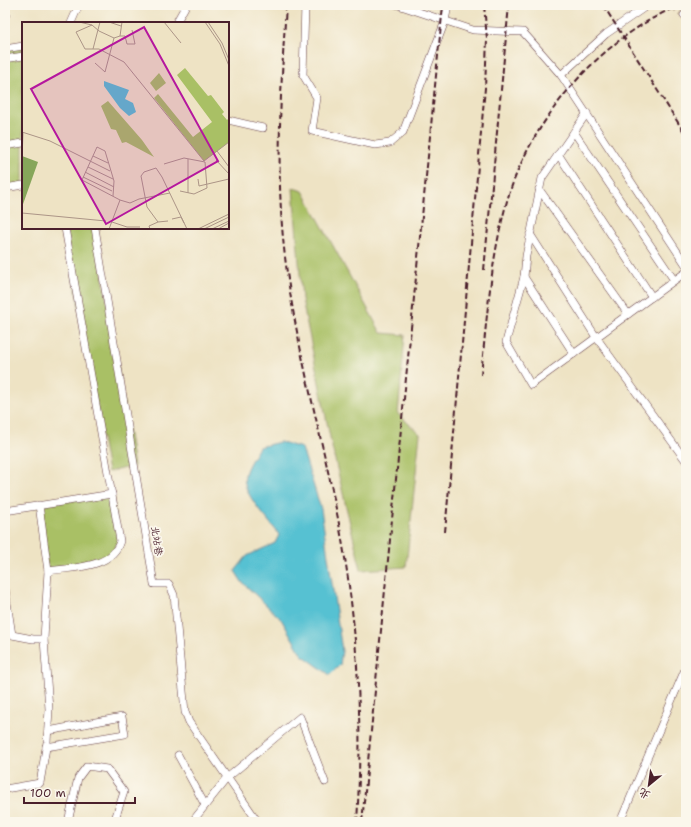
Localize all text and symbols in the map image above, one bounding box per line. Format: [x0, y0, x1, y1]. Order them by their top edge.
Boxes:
inset map [22, 22, 229, 229]
street label: 北站巷 [148, 525, 166, 558]
north arrow [629, 765, 669, 805]
scale bar [24, 779, 135, 805]
text: 北 [636, 784, 653, 803]
text: 100 m [30, 785, 66, 801]

